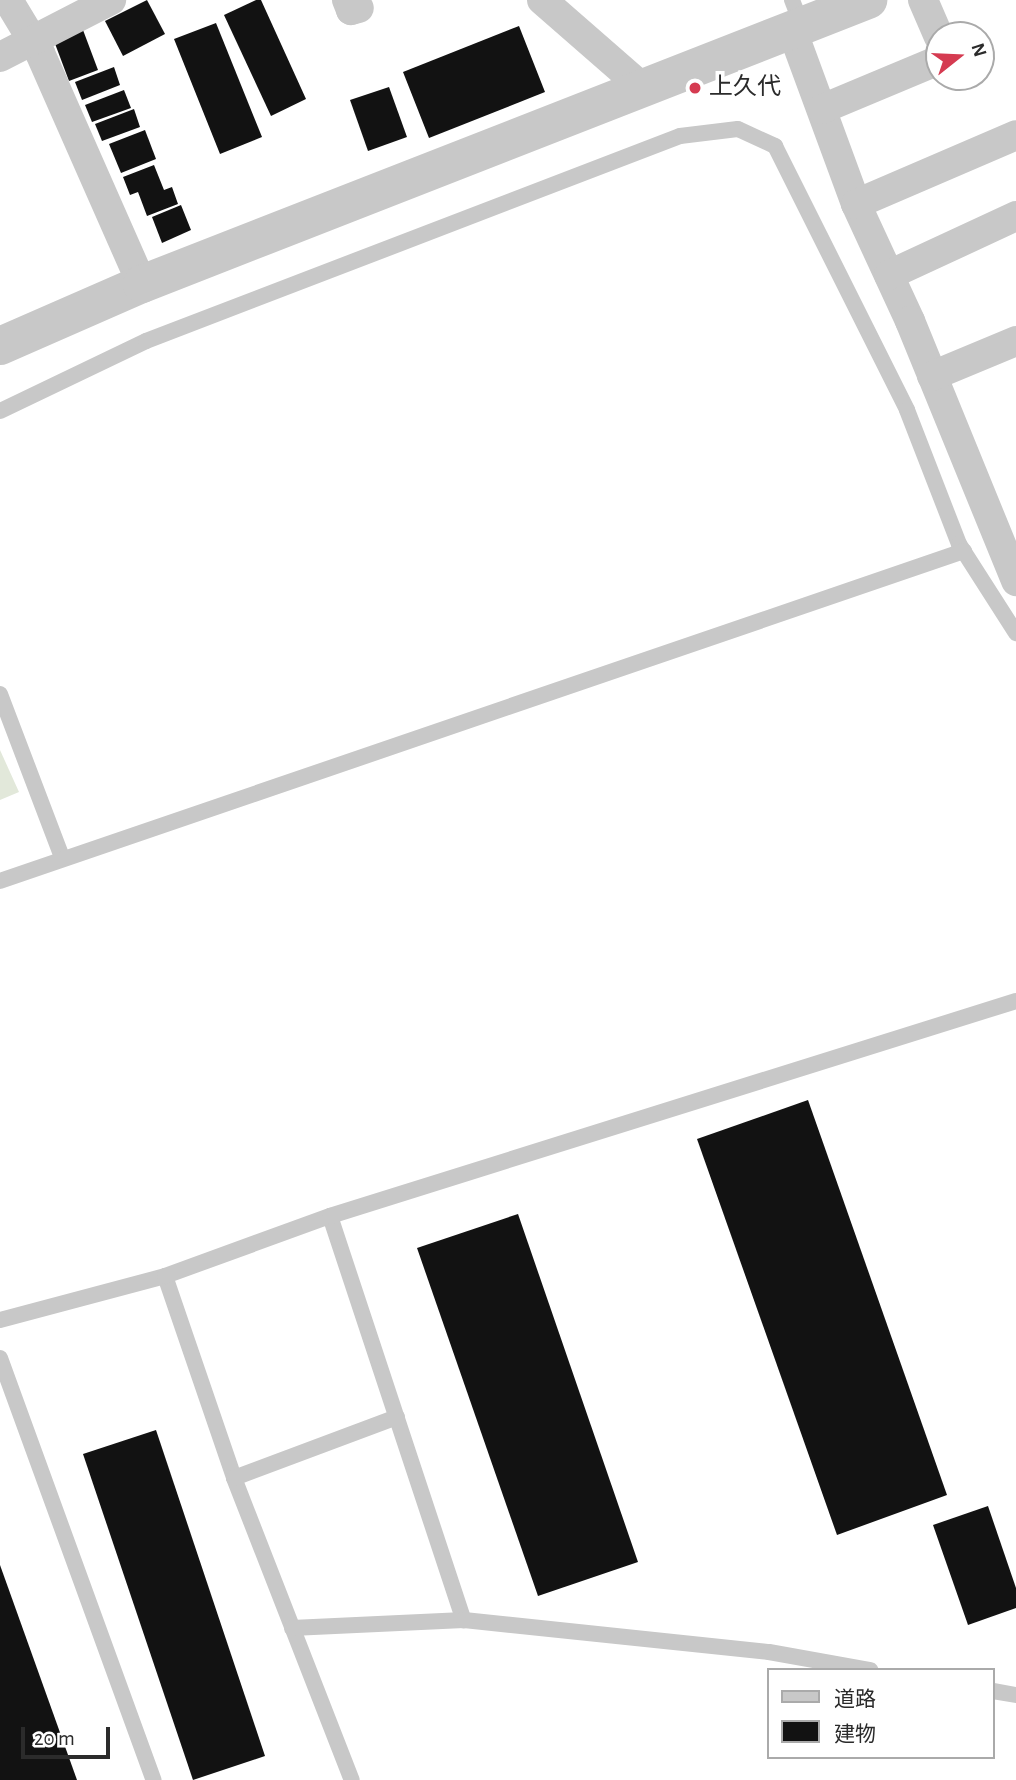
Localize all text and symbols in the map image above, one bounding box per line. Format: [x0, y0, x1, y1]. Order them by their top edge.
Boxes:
north arrow [925, 21, 995, 91]
text: N [967, 41, 990, 59]
place label: 上久代 [709, 74, 781, 102]
marker: 上久代 [687, 80, 703, 96]
legend [768, 1668, 995, 1759]
text: 道路 [834, 1689, 876, 1710]
scale bar [24, 1714, 114, 1758]
text: 建物 [834, 1724, 876, 1745]
text: 20 m [34, 1728, 75, 1749]

